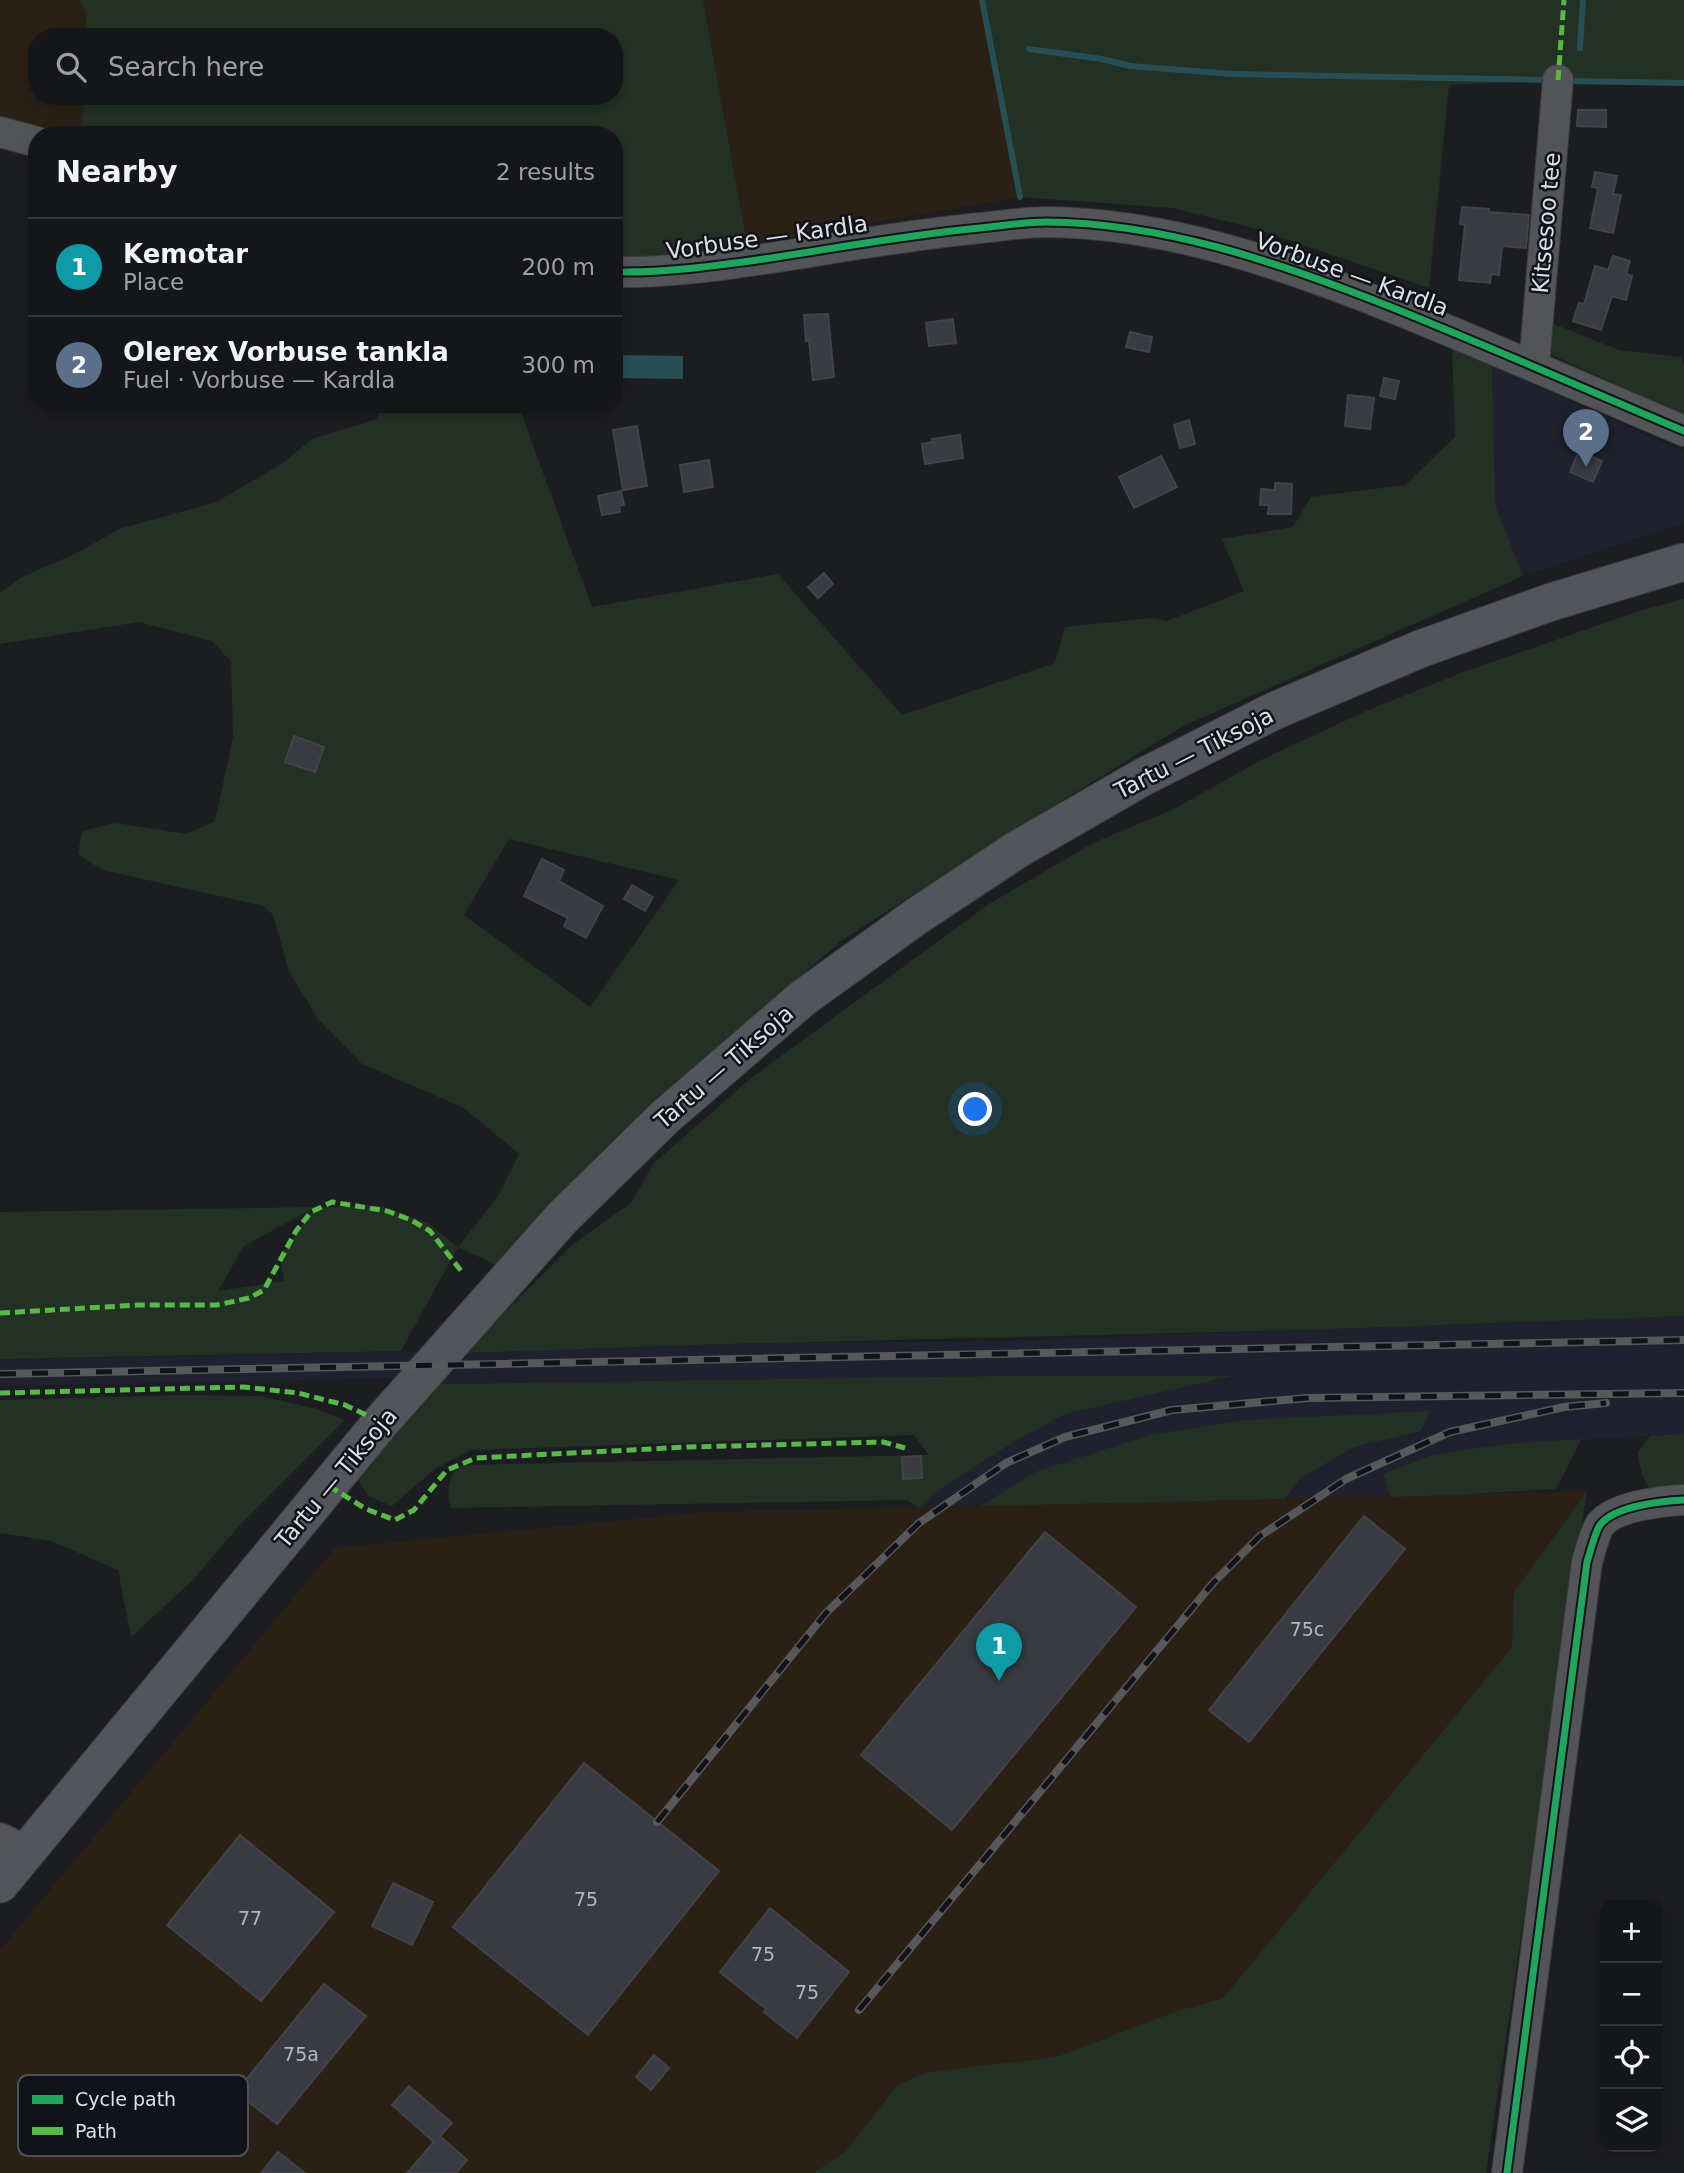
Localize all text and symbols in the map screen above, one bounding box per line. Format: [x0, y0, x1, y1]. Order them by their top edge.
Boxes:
search box [28, 28, 623, 105]
icon: search [52, 48, 90, 86]
text: Search here [108, 52, 264, 82]
street label: Kitsesoo tee [1527, 151, 1565, 295]
text: Nearby [56, 154, 178, 189]
text: 2 results [496, 159, 595, 185]
street label: Vorbuse — Kardla [665, 210, 869, 264]
street label: Vorbuse — Kardla [1252, 227, 1452, 321]
text: Kemotar [123, 239, 248, 269]
text: 1 [71, 254, 87, 280]
text: 200 m [521, 254, 595, 280]
text: Place [123, 269, 184, 295]
text: Olerex Vorbuse tankla [123, 337, 449, 367]
text: 2 [71, 352, 87, 378]
text: 300 m [521, 352, 595, 378]
text: Fuel · Vorbuse — Kardla [123, 367, 395, 393]
pin: 2 [1563, 409, 1609, 467]
street label: Tartu — Tiksoja [1109, 702, 1278, 805]
street label: Tartu — Tiksoja [649, 1000, 798, 1135]
your location [958, 1092, 992, 1126]
street label: Tartu — Tiksoja [269, 1403, 402, 1554]
house number: 75c [1290, 1618, 1324, 1640]
pin: 1 [976, 1623, 1022, 1681]
house number: 75 [574, 1888, 598, 1910]
map controls [1600, 1900, 1663, 2152]
button: + [1600, 1900, 1663, 1963]
house number: 77 [238, 1907, 262, 1929]
house number: 75 [751, 1943, 775, 1965]
button: − [1600, 1963, 1663, 2026]
house number: 75 [795, 1981, 819, 2003]
button: locate [1600, 2026, 1663, 2089]
house number: 75a [283, 2043, 319, 2065]
legend [18, 2075, 248, 2156]
text: Cycle path [75, 2088, 176, 2110]
button: layers [1600, 2089, 1663, 2152]
text: Path [75, 2120, 117, 2142]

